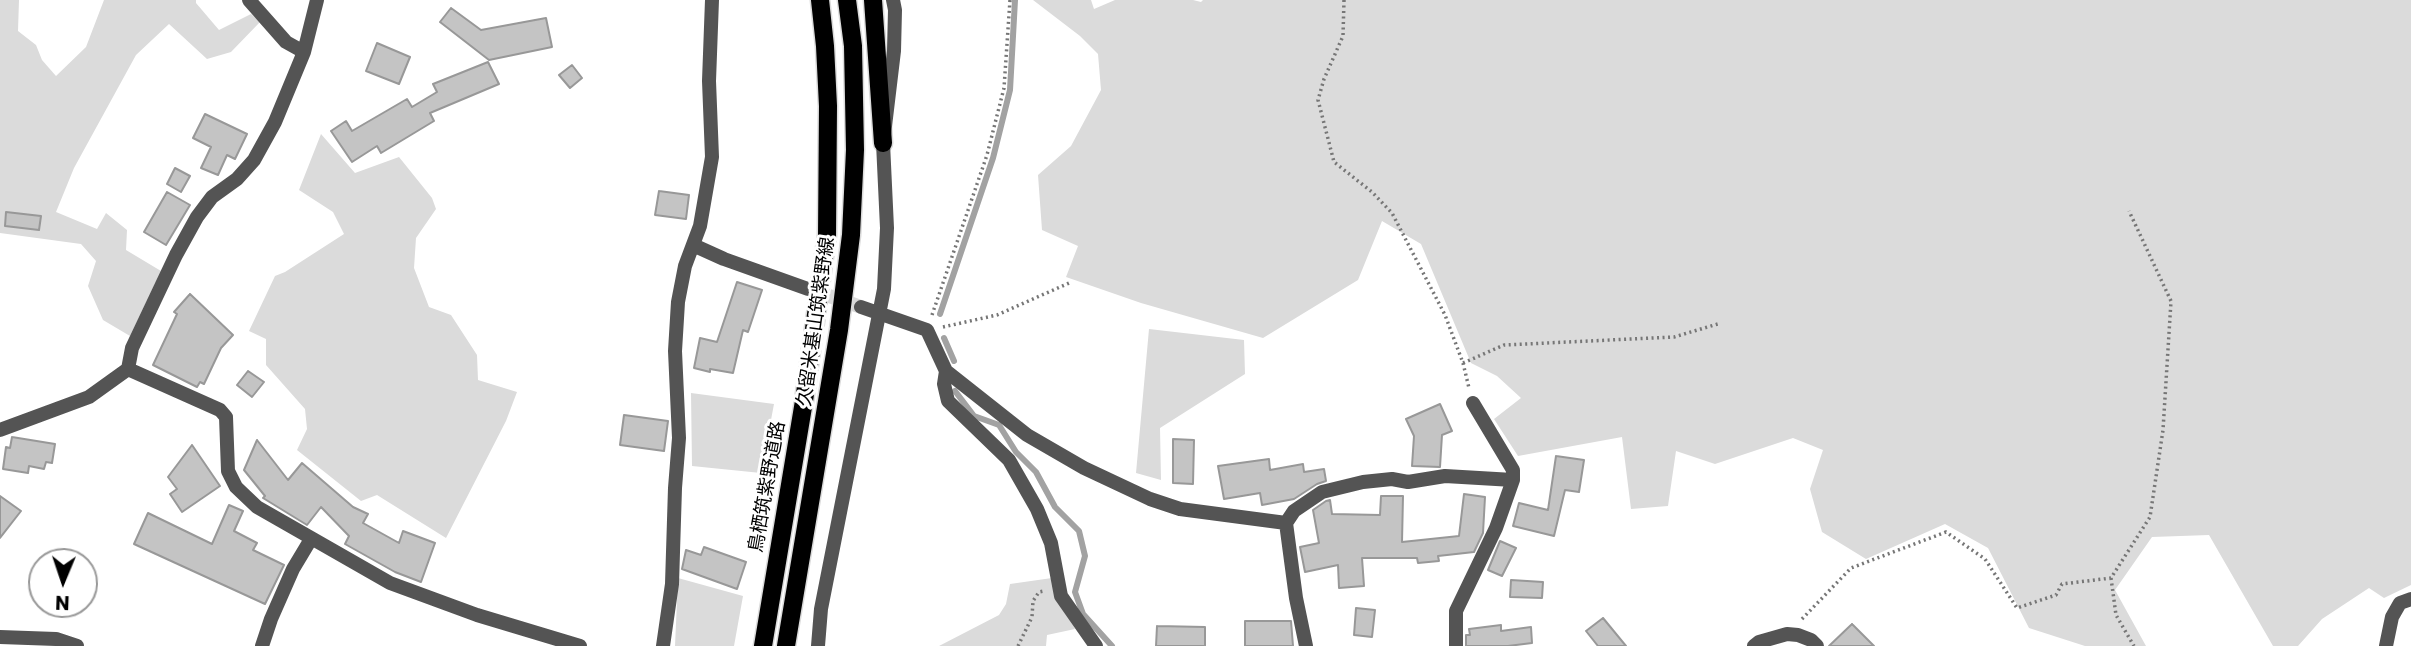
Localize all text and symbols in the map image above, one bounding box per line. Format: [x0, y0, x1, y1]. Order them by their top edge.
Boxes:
street label: 久留米基山筑紫野線 [794, 236, 840, 408]
street label: 鳥栖筑紫野道路 [745, 420, 791, 554]
north arrow [28, 548, 98, 618]
text: N [55, 589, 70, 616]

